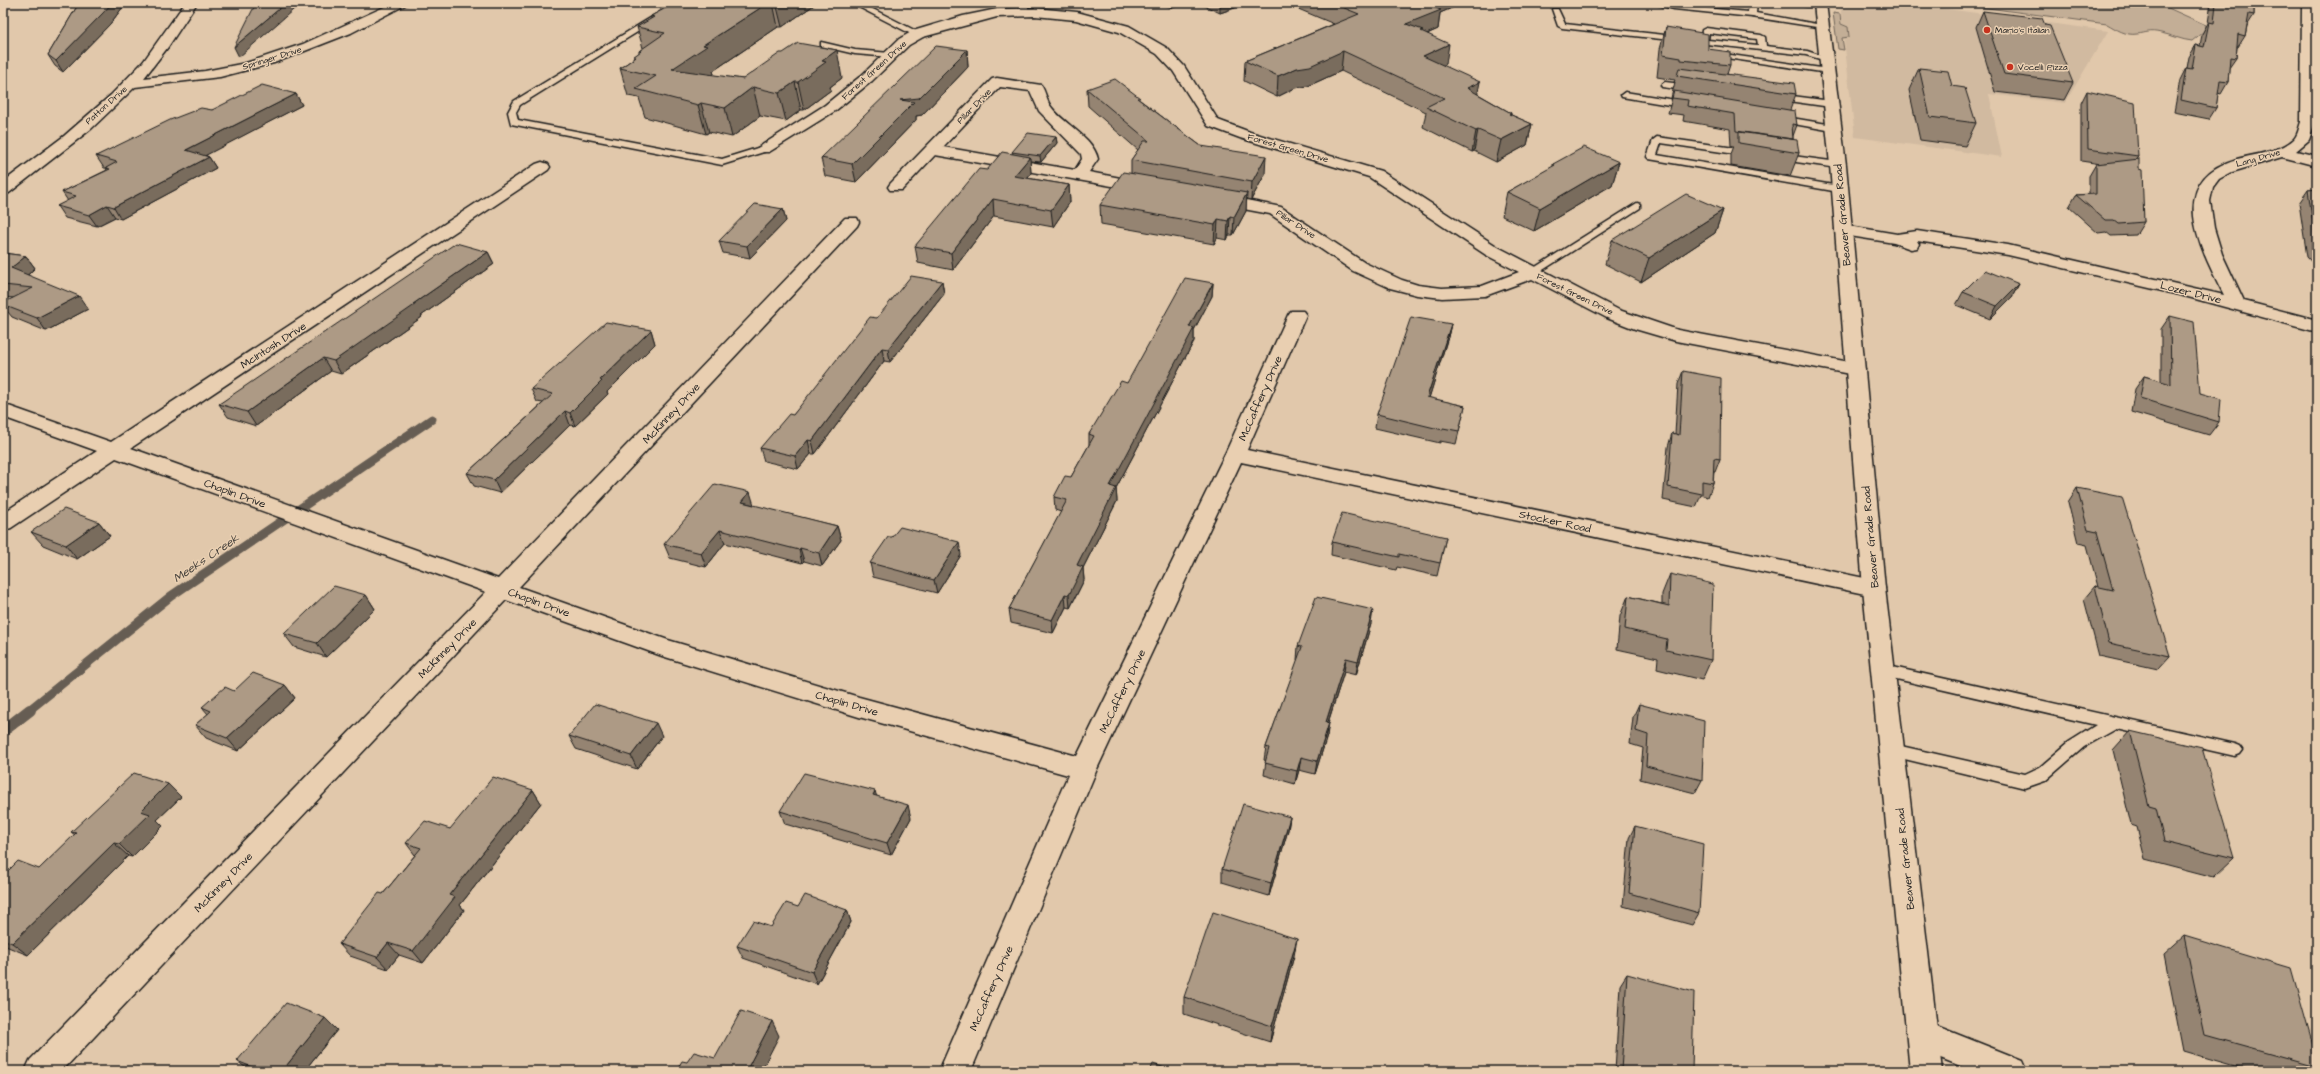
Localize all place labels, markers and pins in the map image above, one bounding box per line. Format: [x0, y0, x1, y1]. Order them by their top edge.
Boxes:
place label: Mario's Italian [1995, 24, 2050, 37]
marker: Mario's Italian [1982, 25, 1992, 35]
place label: Vocelli Pizza [2018, 61, 2068, 74]
marker: Vocelli Pizza [2005, 62, 2015, 72]

